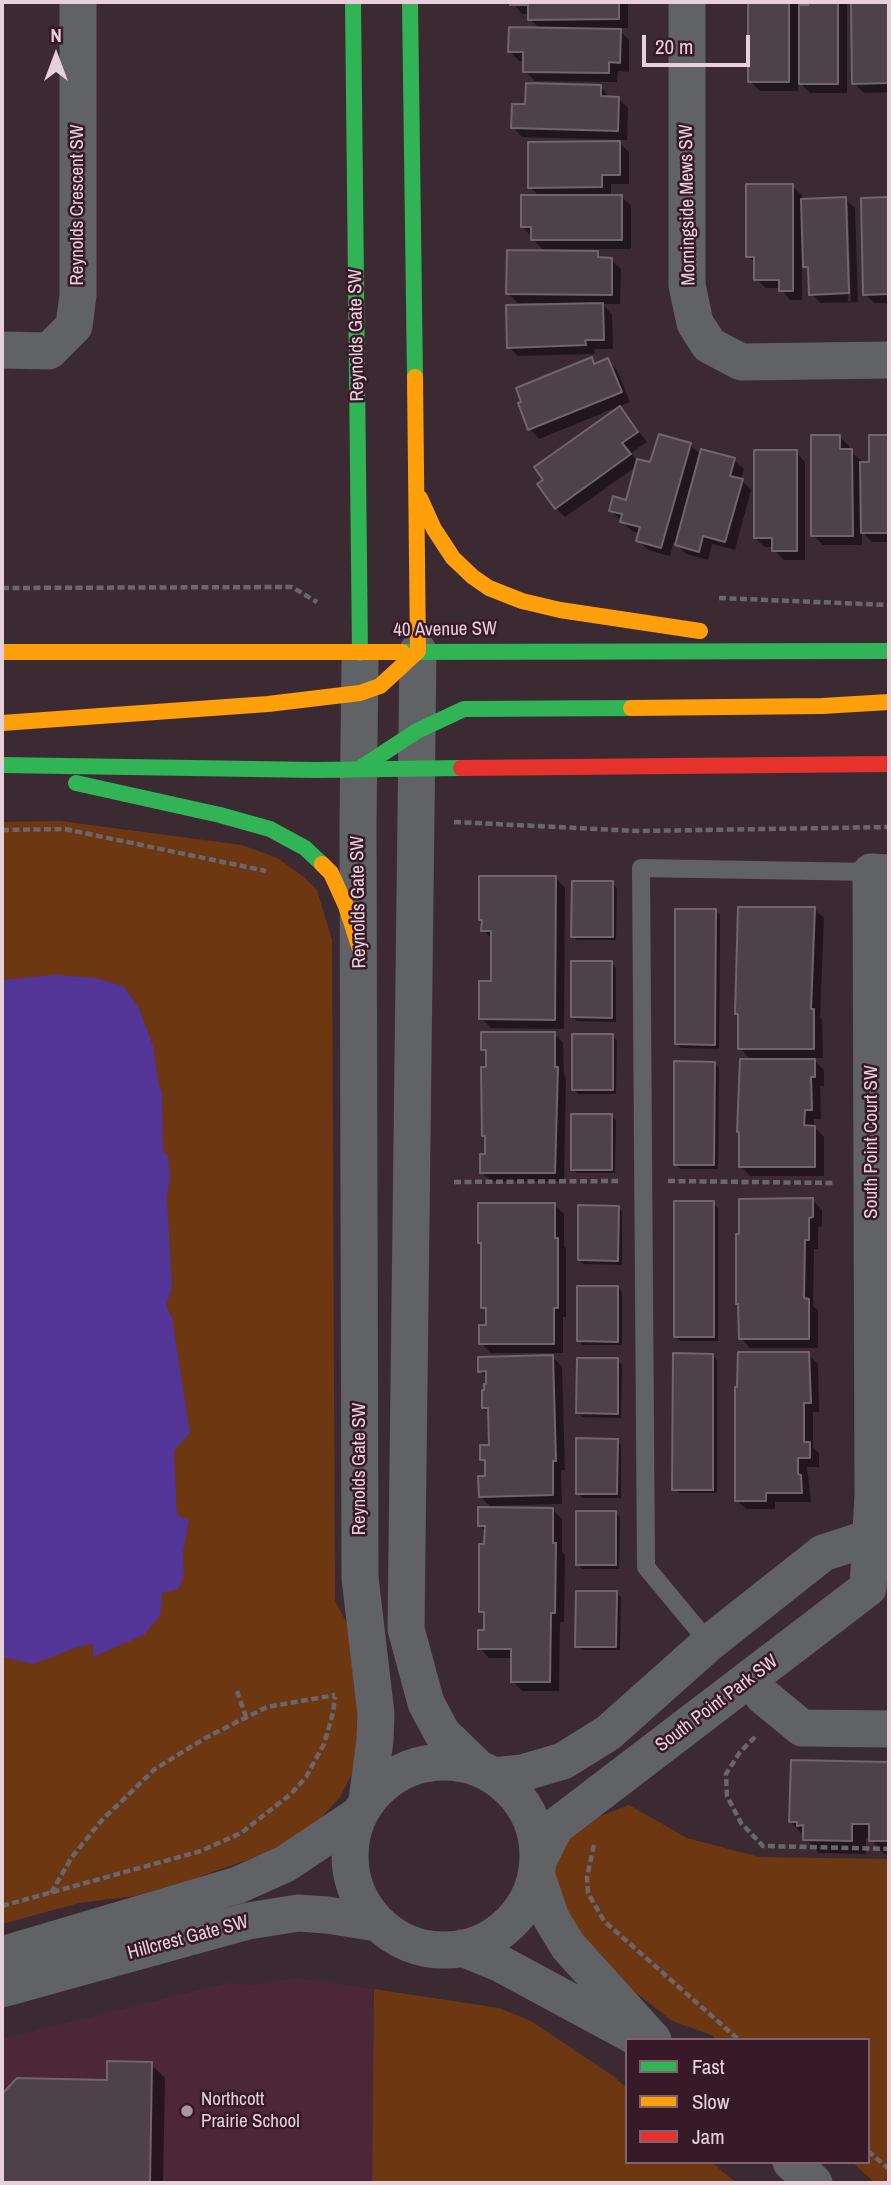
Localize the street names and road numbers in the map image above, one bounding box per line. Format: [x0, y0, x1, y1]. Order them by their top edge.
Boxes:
street label: Reynolds Crescent SW [67, 124, 89, 286]
street label: Morningside Mews SW [675, 124, 701, 286]
street label: Reynolds Gate SW [344, 269, 370, 401]
street label: 40 Avenue SW [393, 618, 497, 642]
street label: Reynolds Gate SW [346, 836, 372, 968]
street label: South Point Court SW [861, 1065, 883, 1219]
street label: Reynolds Gate SW [349, 1403, 371, 1535]
street label: South Point Park SW [651, 1651, 783, 1757]
street label: Hillcrest Gate SW [125, 1911, 251, 1965]

